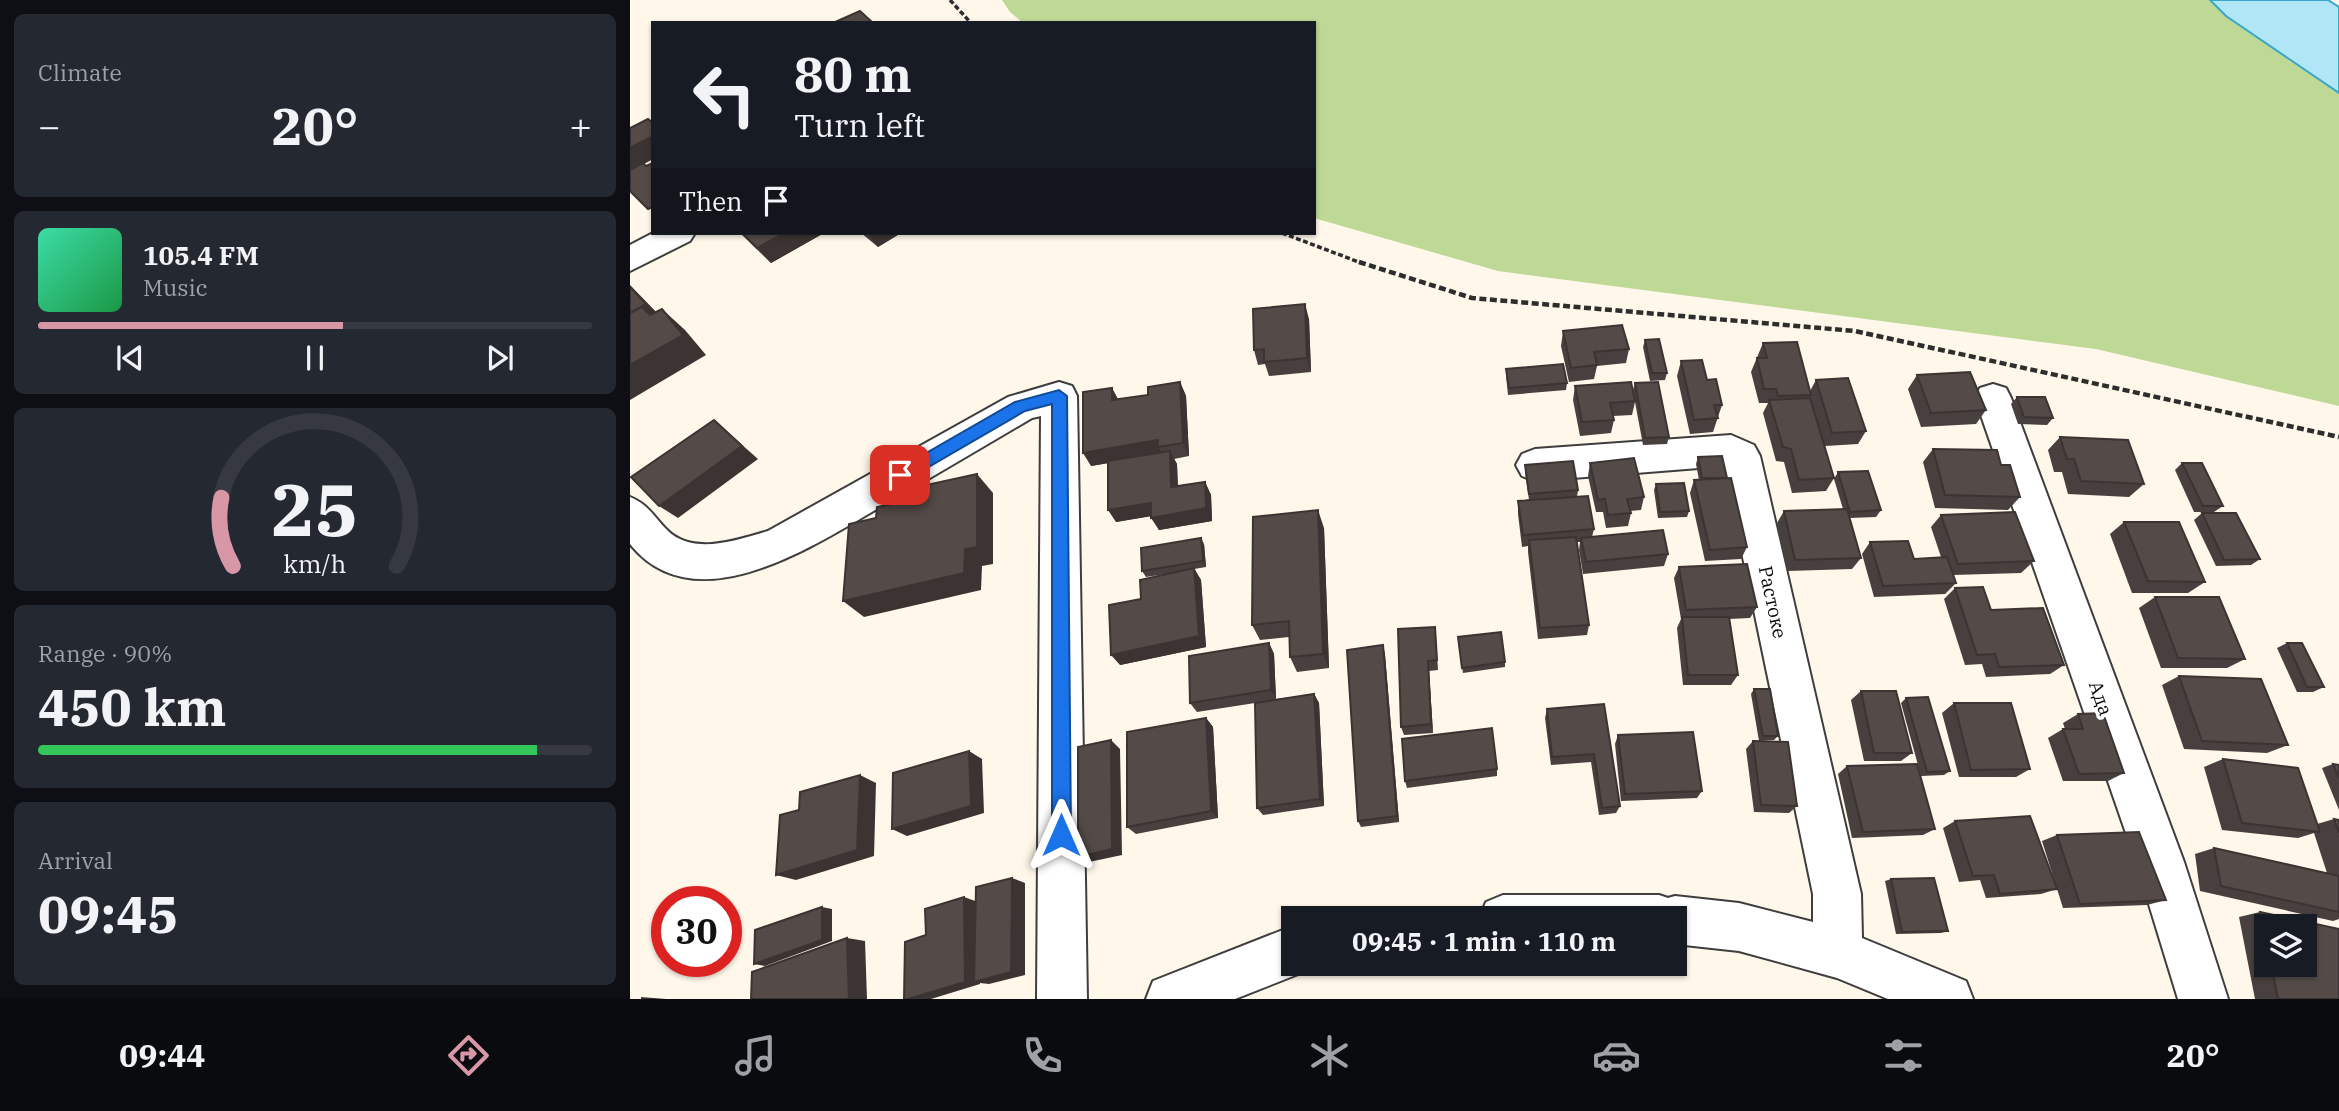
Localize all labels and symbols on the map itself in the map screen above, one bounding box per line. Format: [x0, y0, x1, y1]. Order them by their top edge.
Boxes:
pin [870, 445, 930, 505]
street label: Растоке [1754, 564, 1792, 640]
street label: Ада [2084, 677, 2118, 719]
position arrow [1024, 798, 1098, 872]
speed limit sign: 30 [651, 886, 742, 977]

